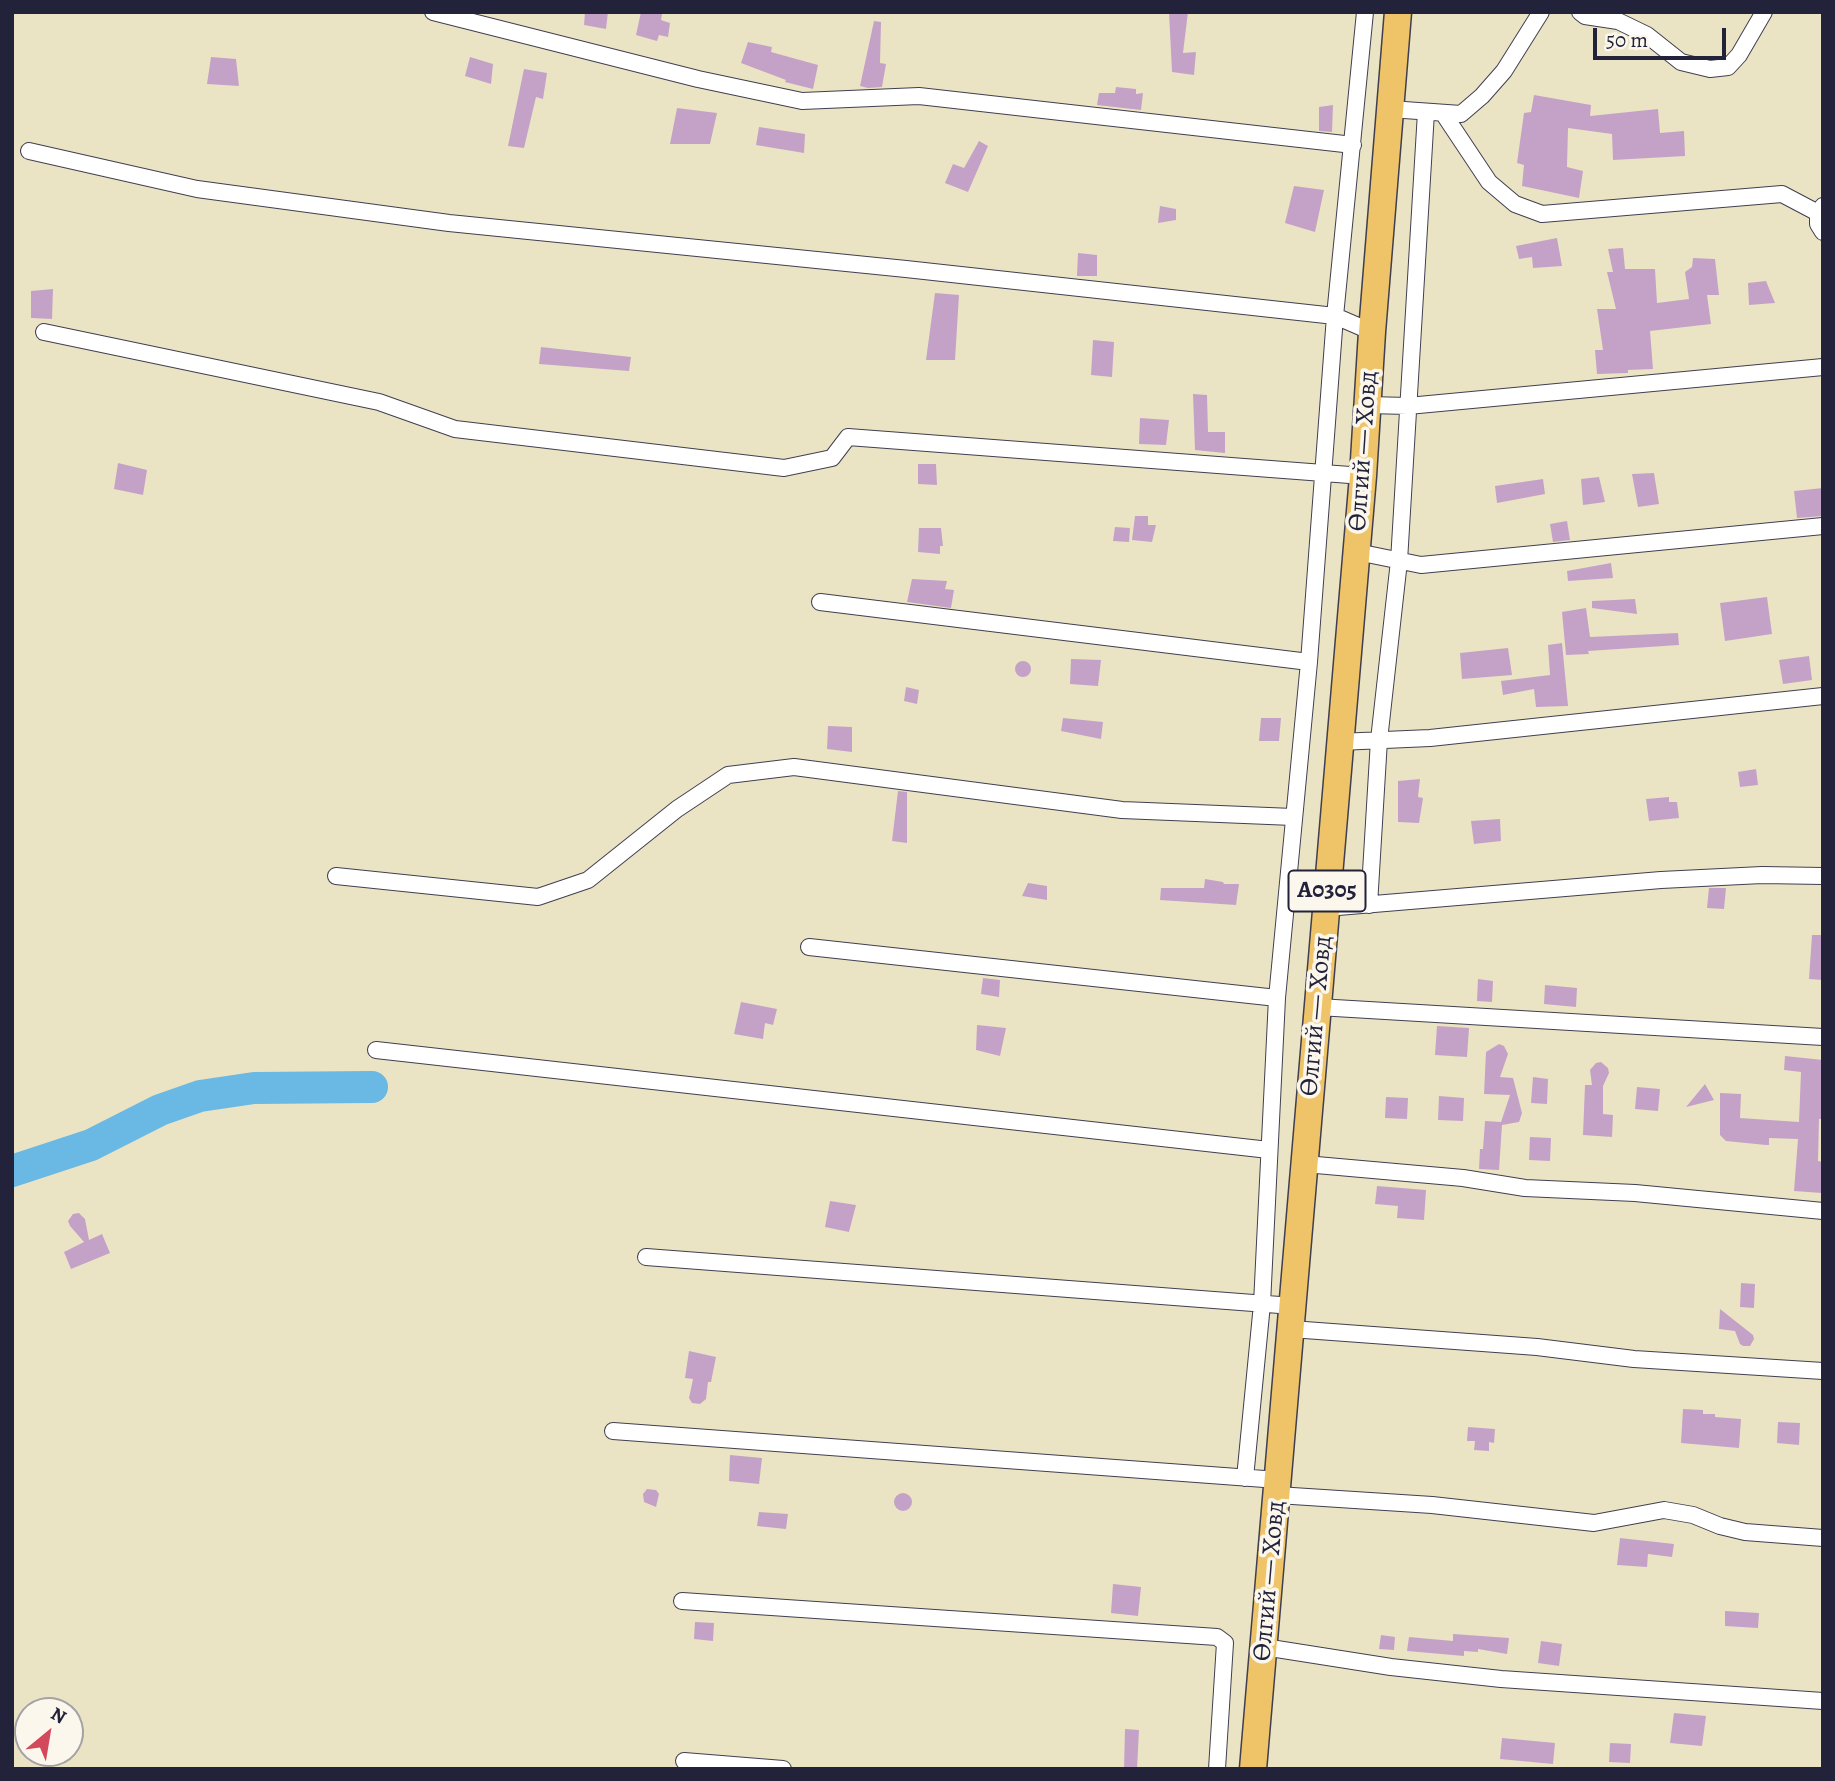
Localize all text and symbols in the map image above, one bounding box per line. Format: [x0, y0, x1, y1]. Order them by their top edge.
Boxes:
scale bar [1597, 14, 1730, 58]
text: 50 m [1606, 26, 1648, 54]
street label: Өлгий — Ховд [1343, 370, 1385, 532]
road number: A0305 [1288, 870, 1366, 912]
street label: Өлгий — Ховд [1294, 934, 1340, 1098]
street label: Өлгий — Ховд [1247, 1499, 1293, 1663]
north arrow [14, 1697, 84, 1767]
text: N [46, 1701, 71, 1730]

